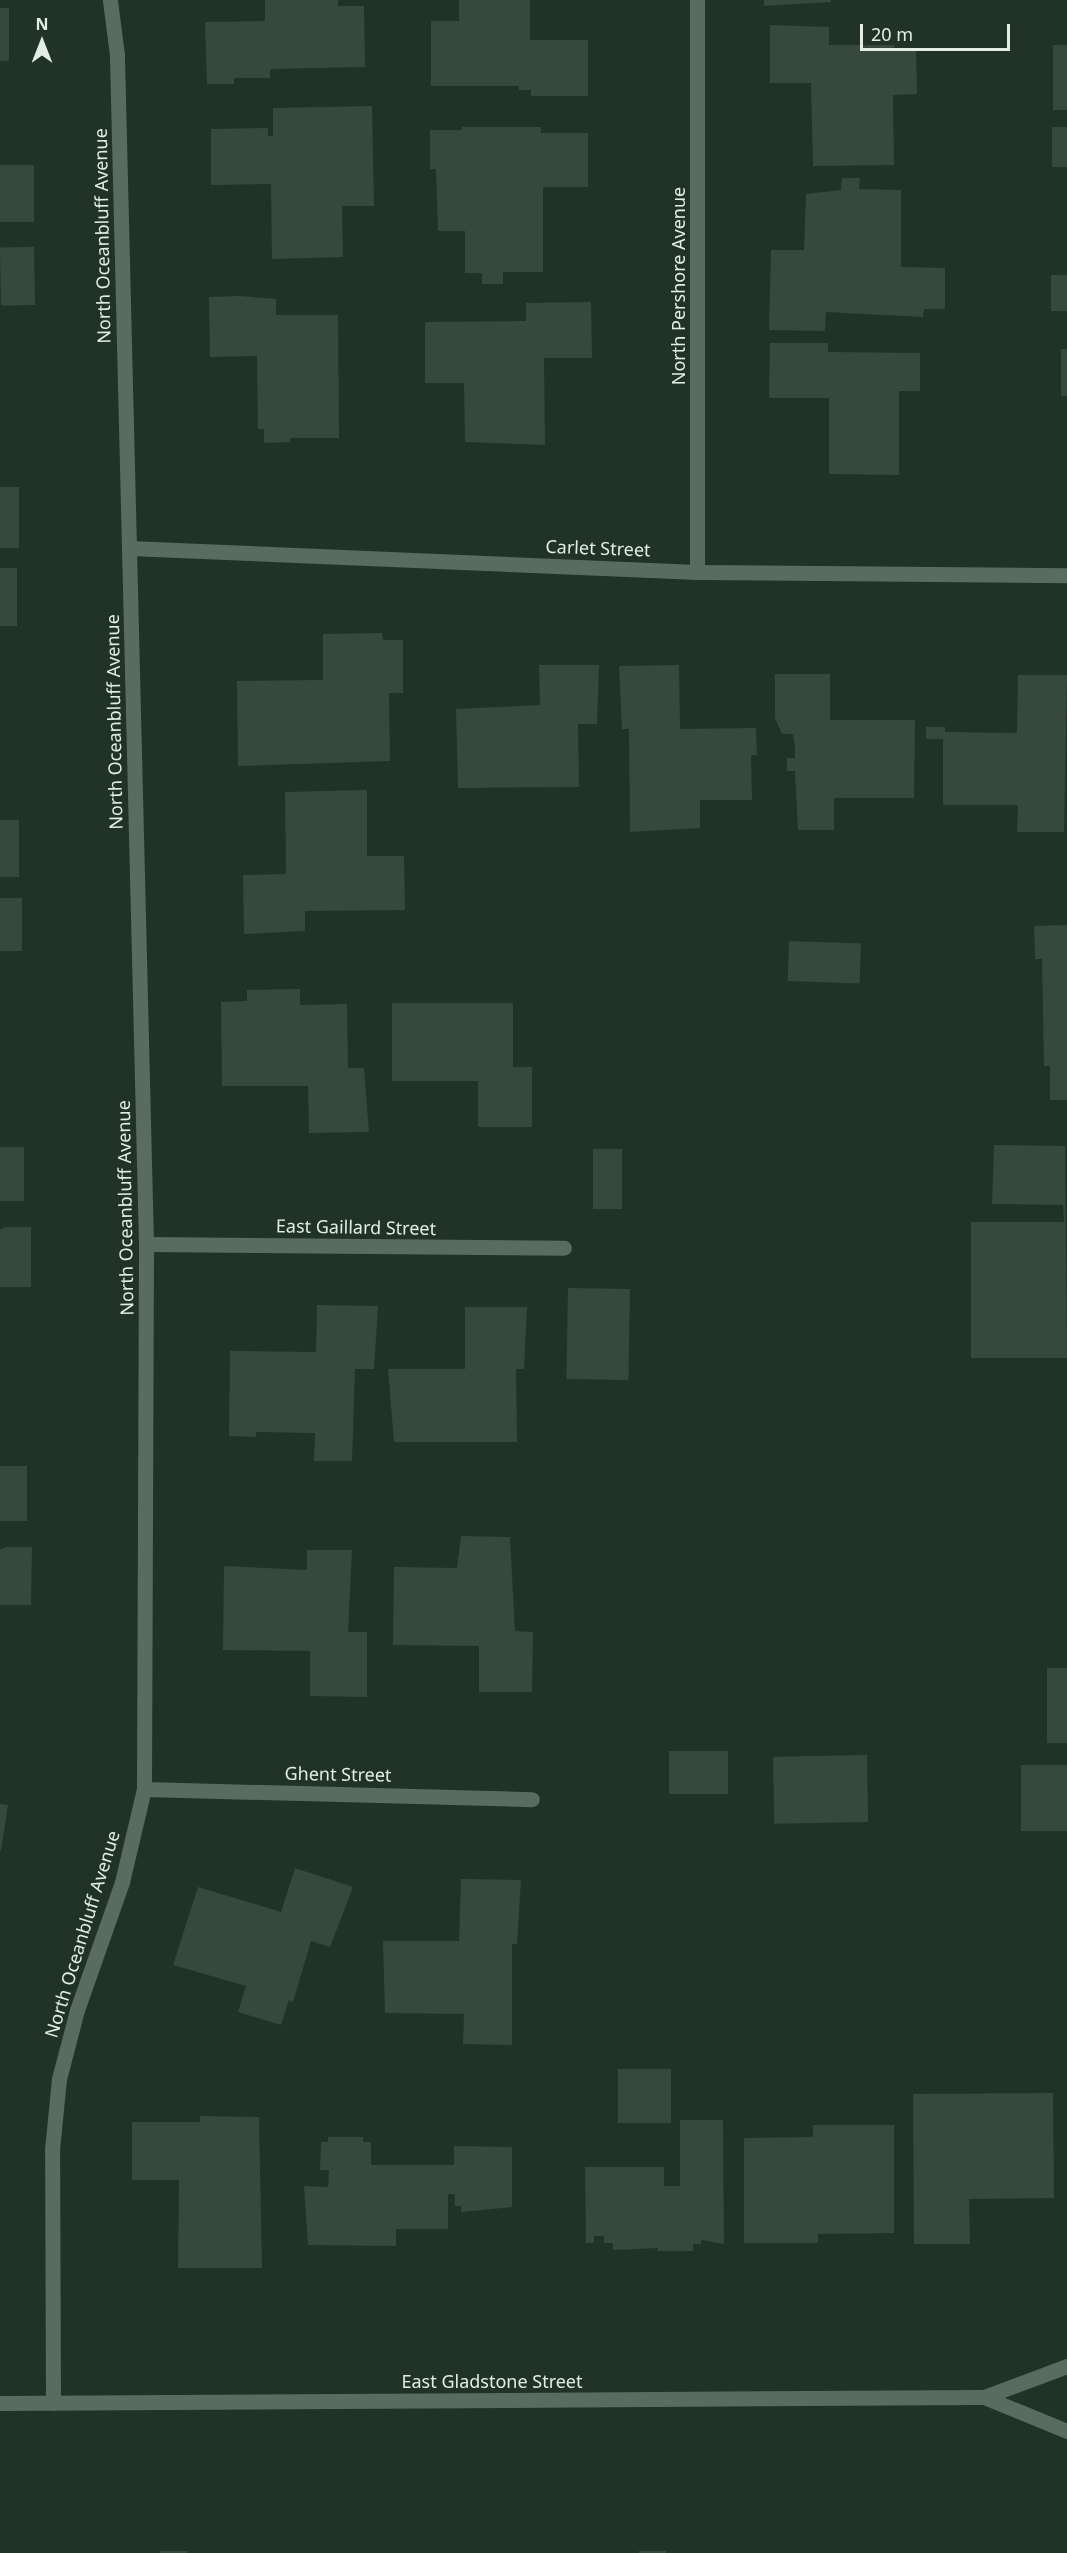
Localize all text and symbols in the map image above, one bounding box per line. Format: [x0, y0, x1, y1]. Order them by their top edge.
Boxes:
north arrow [12, 12, 72, 72]
scale bar [863, 12, 1013, 50]
text: N [35, 13, 49, 35]
text: 20 m [871, 22, 913, 46]
street label: North Oceanbluff Avenue [89, 128, 115, 344]
street label: North Pershore Avenue [667, 187, 689, 385]
street label: Carlet Street [545, 535, 651, 561]
street label: North Oceanbluff Avenue [101, 614, 127, 830]
street label: North Oceanbluff Avenue [112, 1100, 138, 1316]
street label: East Gaillard Street [276, 1215, 436, 1239]
street label: Ghent Street [284, 1762, 392, 1786]
street label: North Oceanbluff Avenue [40, 1828, 124, 2040]
street label: East Gladstone Street [401, 2370, 583, 2392]

